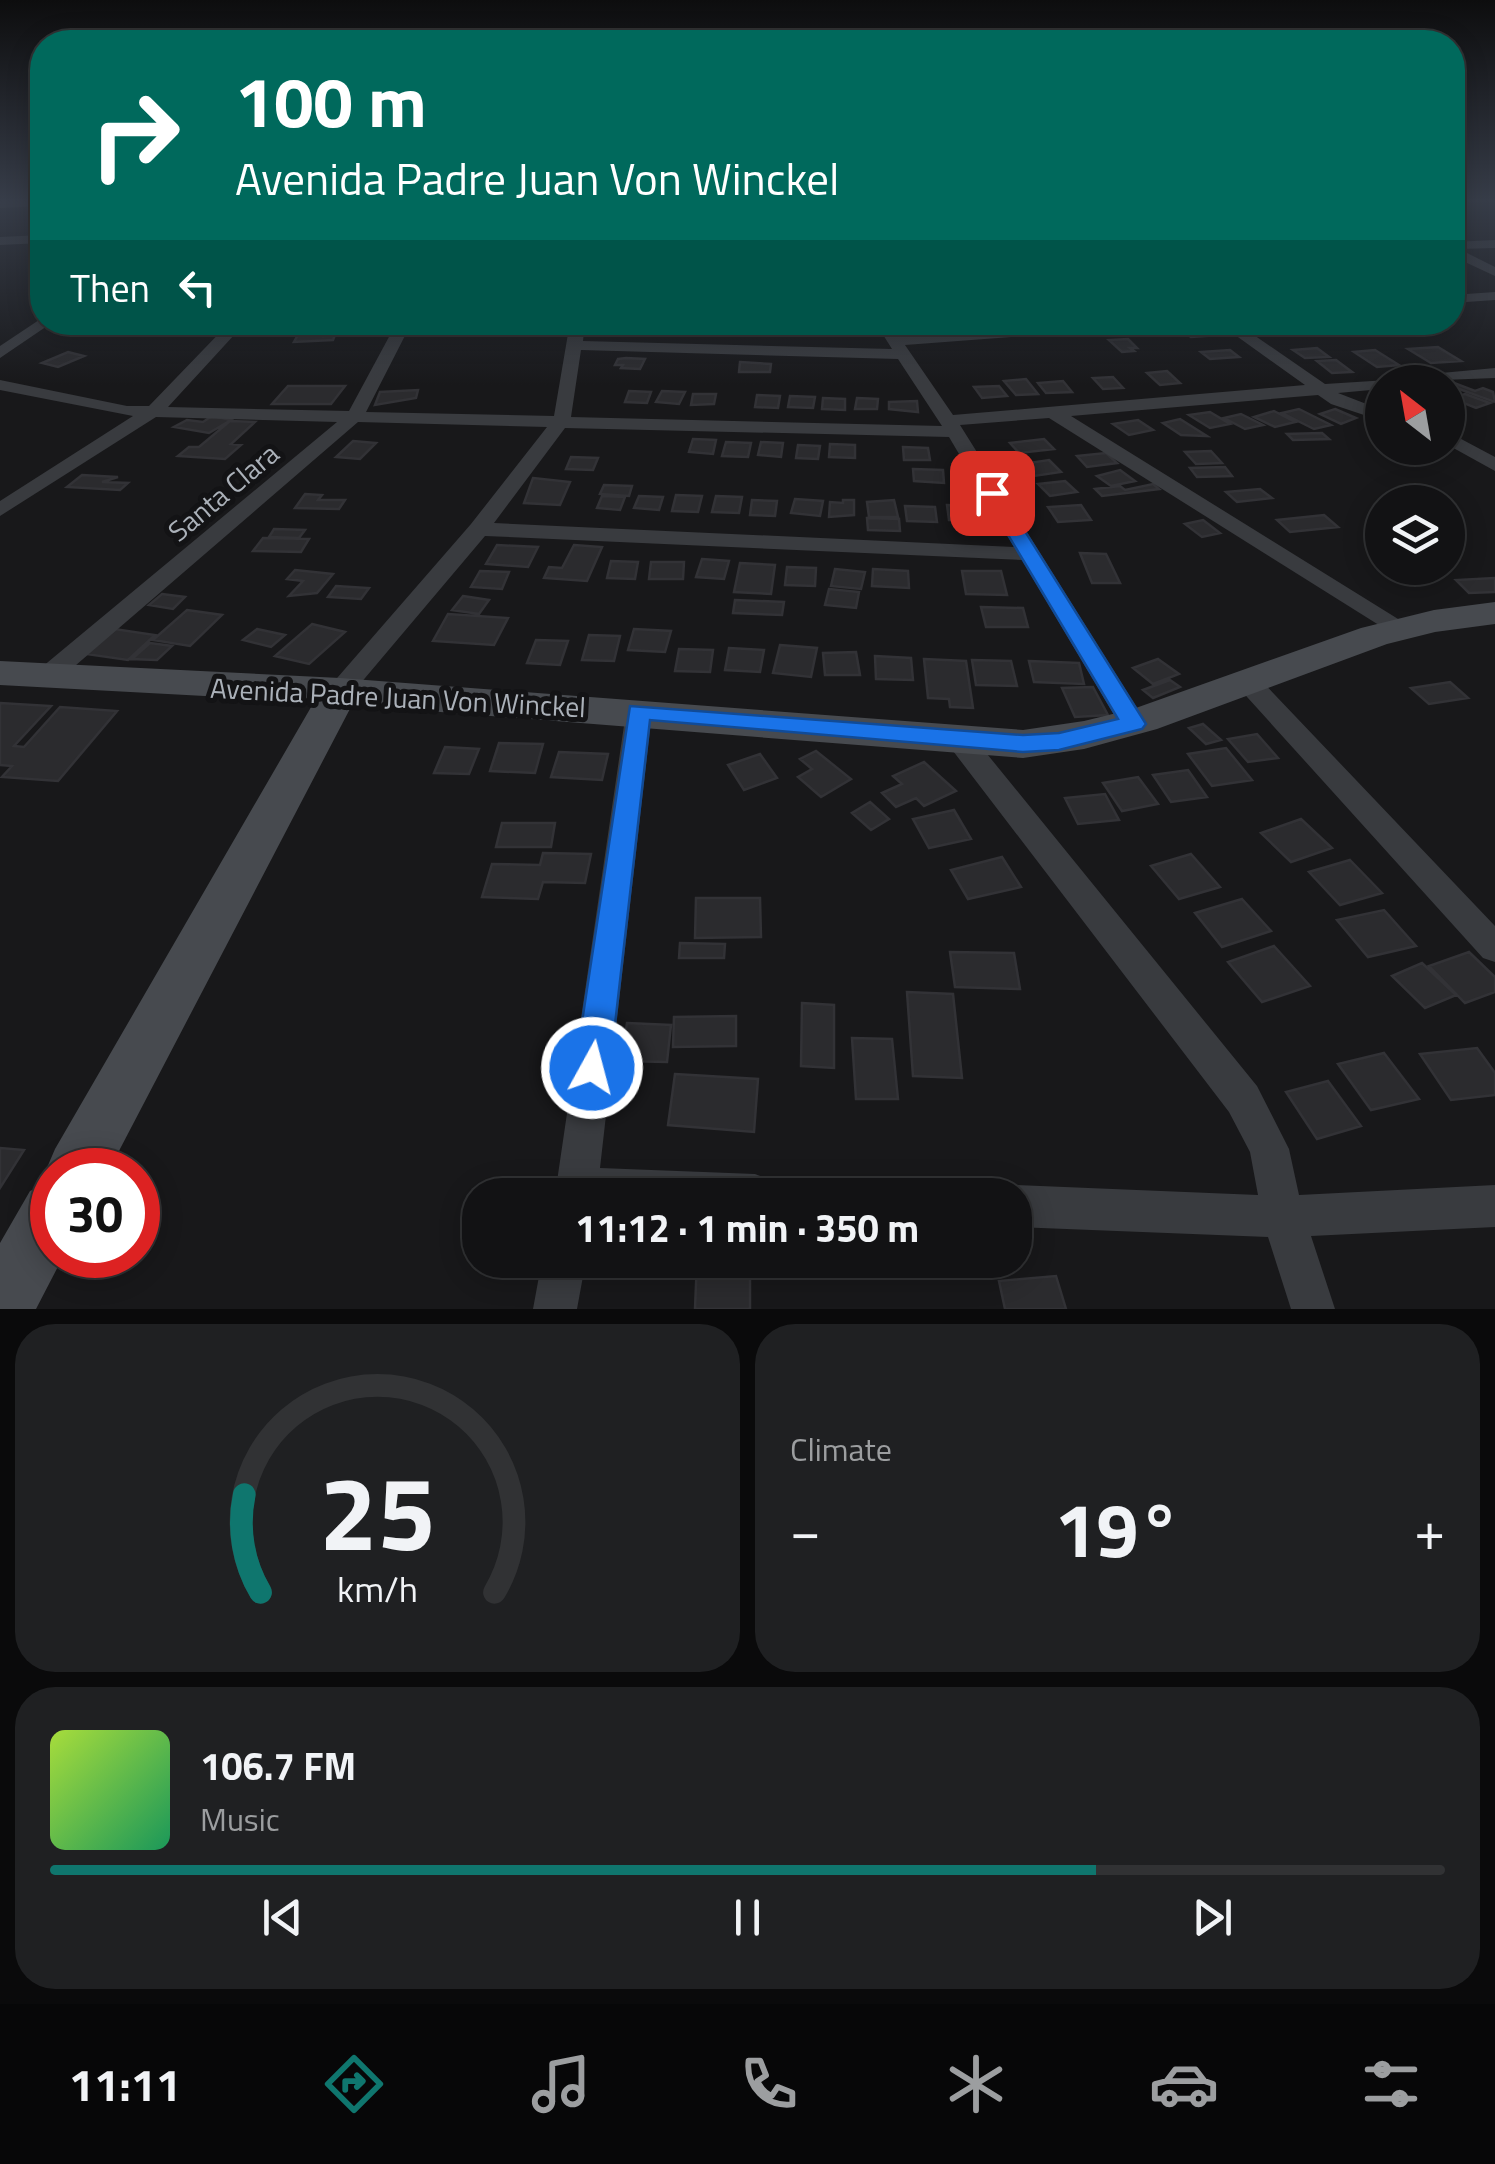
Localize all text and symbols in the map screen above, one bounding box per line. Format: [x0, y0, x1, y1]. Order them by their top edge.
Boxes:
text: 100 m [235, 48, 427, 154]
icon: right [70, 70, 200, 200]
text: Avenida Padre Juan Von Winckel [235, 144, 840, 212]
text: Then [70, 259, 150, 317]
icon: left [170, 260, 225, 315]
north arrow [1365, 365, 1465, 465]
map controls [1365, 365, 1465, 585]
street label: Santa Clara [158, 433, 288, 551]
pin [950, 451, 1035, 536]
icon: arrive [965, 466, 1020, 521]
button: layers [1365, 485, 1465, 585]
street label: Avenida Padre Juan Von Winckel [209, 666, 587, 728]
position arrow [540, 1016, 644, 1120]
speed limit sign: 30 [30, 1148, 160, 1278]
text: 11:12 · 1 min · 350 m [575, 1199, 919, 1257]
text: Climate [790, 1425, 892, 1473]
text: 25 [319, 1432, 436, 1590]
text: 19° [1054, 1472, 1181, 1586]
text: − [790, 1488, 821, 1571]
text: + [1414, 1488, 1445, 1571]
text: km/h [337, 1561, 418, 1616]
text: 106.7 FM [200, 1737, 356, 1795]
text: Music [200, 1795, 280, 1843]
icon: previous [255, 1890, 310, 1945]
icon: pause [720, 1890, 775, 1945]
icon: next [1185, 1890, 1240, 1945]
icon: directions [319, 2049, 389, 2119]
icon: music [526, 2049, 596, 2119]
icon: phone [734, 2049, 804, 2119]
icon: climate [941, 2049, 1011, 2119]
icon: car [1149, 2049, 1219, 2119]
icon: filters [1356, 2049, 1426, 2119]
text: 11:11 [69, 2050, 181, 2118]

